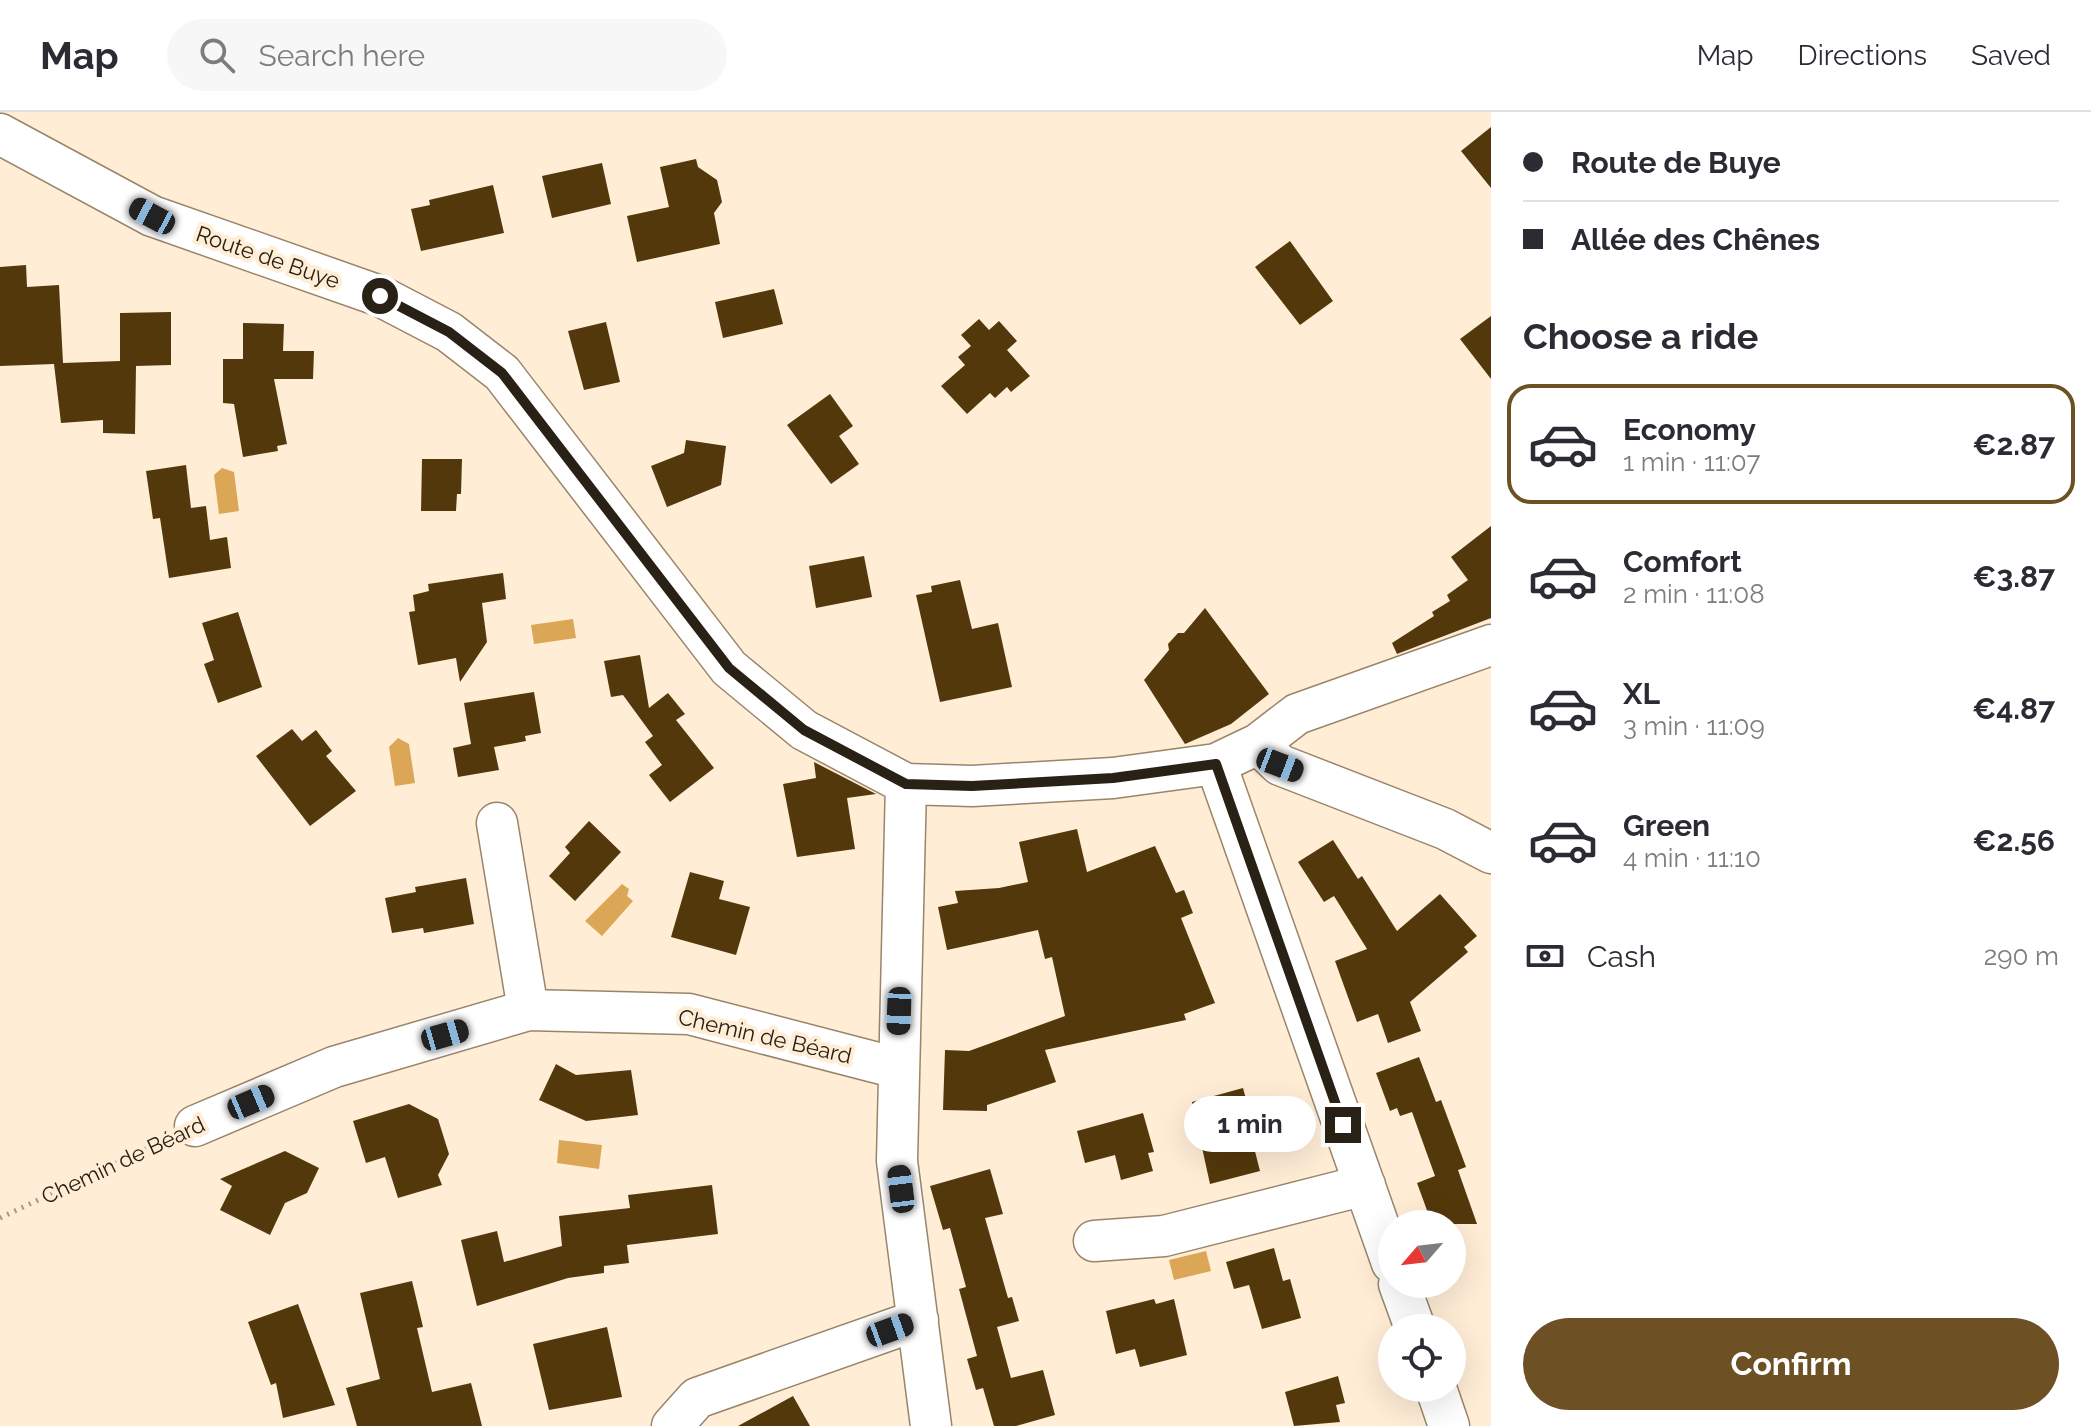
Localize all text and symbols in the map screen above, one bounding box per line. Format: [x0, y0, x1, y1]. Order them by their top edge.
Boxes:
search box [167, 19, 727, 91]
text: Map [40, 33, 119, 78]
icon: search [195, 33, 239, 77]
text: Search here [259, 38, 425, 73]
text: Map [1697, 39, 1754, 72]
text: Directions [1798, 39, 1927, 72]
text: Saved [1971, 39, 2051, 72]
text: Route de Buye [1571, 145, 1781, 180]
car [125, 194, 179, 238]
street label: Route de Buye [193, 220, 343, 294]
text: Allée des Chênes [1571, 222, 1820, 257]
route start [362, 278, 398, 314]
text: Choose a ride [1523, 315, 1758, 357]
icon: car [1527, 408, 1599, 480]
text: Economy [1623, 412, 1756, 447]
text: €2.87 [1972, 427, 2055, 462]
text: 1 min · 11:07 [1623, 447, 1760, 477]
icon: car [1527, 540, 1599, 612]
text: Comfort [1623, 544, 1742, 579]
text: €3.87 [1973, 559, 2055, 594]
text: 2 min · 11:08 [1623, 579, 1765, 609]
icon: car [1527, 672, 1599, 744]
text: XL [1623, 676, 1660, 711]
text: €4.87 [1972, 691, 2055, 726]
text: 3 min · 11:09 [1623, 711, 1765, 741]
car [1253, 745, 1307, 785]
icon: car [1527, 804, 1599, 876]
text: Green [1623, 808, 1710, 843]
text: €2.56 [1973, 823, 2055, 858]
text: 4 min · 11:10 [1623, 843, 1761, 873]
icon: cash [1523, 934, 1567, 978]
text: Cash [1587, 939, 1656, 974]
text: 290 m [1984, 941, 2059, 971]
car [886, 987, 912, 1035]
street label: Chemin de Béard [676, 1003, 854, 1069]
car [419, 1017, 471, 1053]
car [224, 1082, 278, 1122]
callout: 1 min [1183, 1097, 1315, 1153]
route end [1325, 1107, 1361, 1143]
text: 1 min [1217, 1109, 1283, 1139]
street label: Chemin de Béard [37, 1111, 209, 1209]
car [886, 1164, 916, 1214]
north arrow [1378, 1210, 1466, 1298]
map controls [1378, 1210, 1466, 1402]
car [863, 1311, 917, 1349]
button: locate [1378, 1314, 1466, 1402]
button: Confirm [1523, 1318, 2059, 1410]

